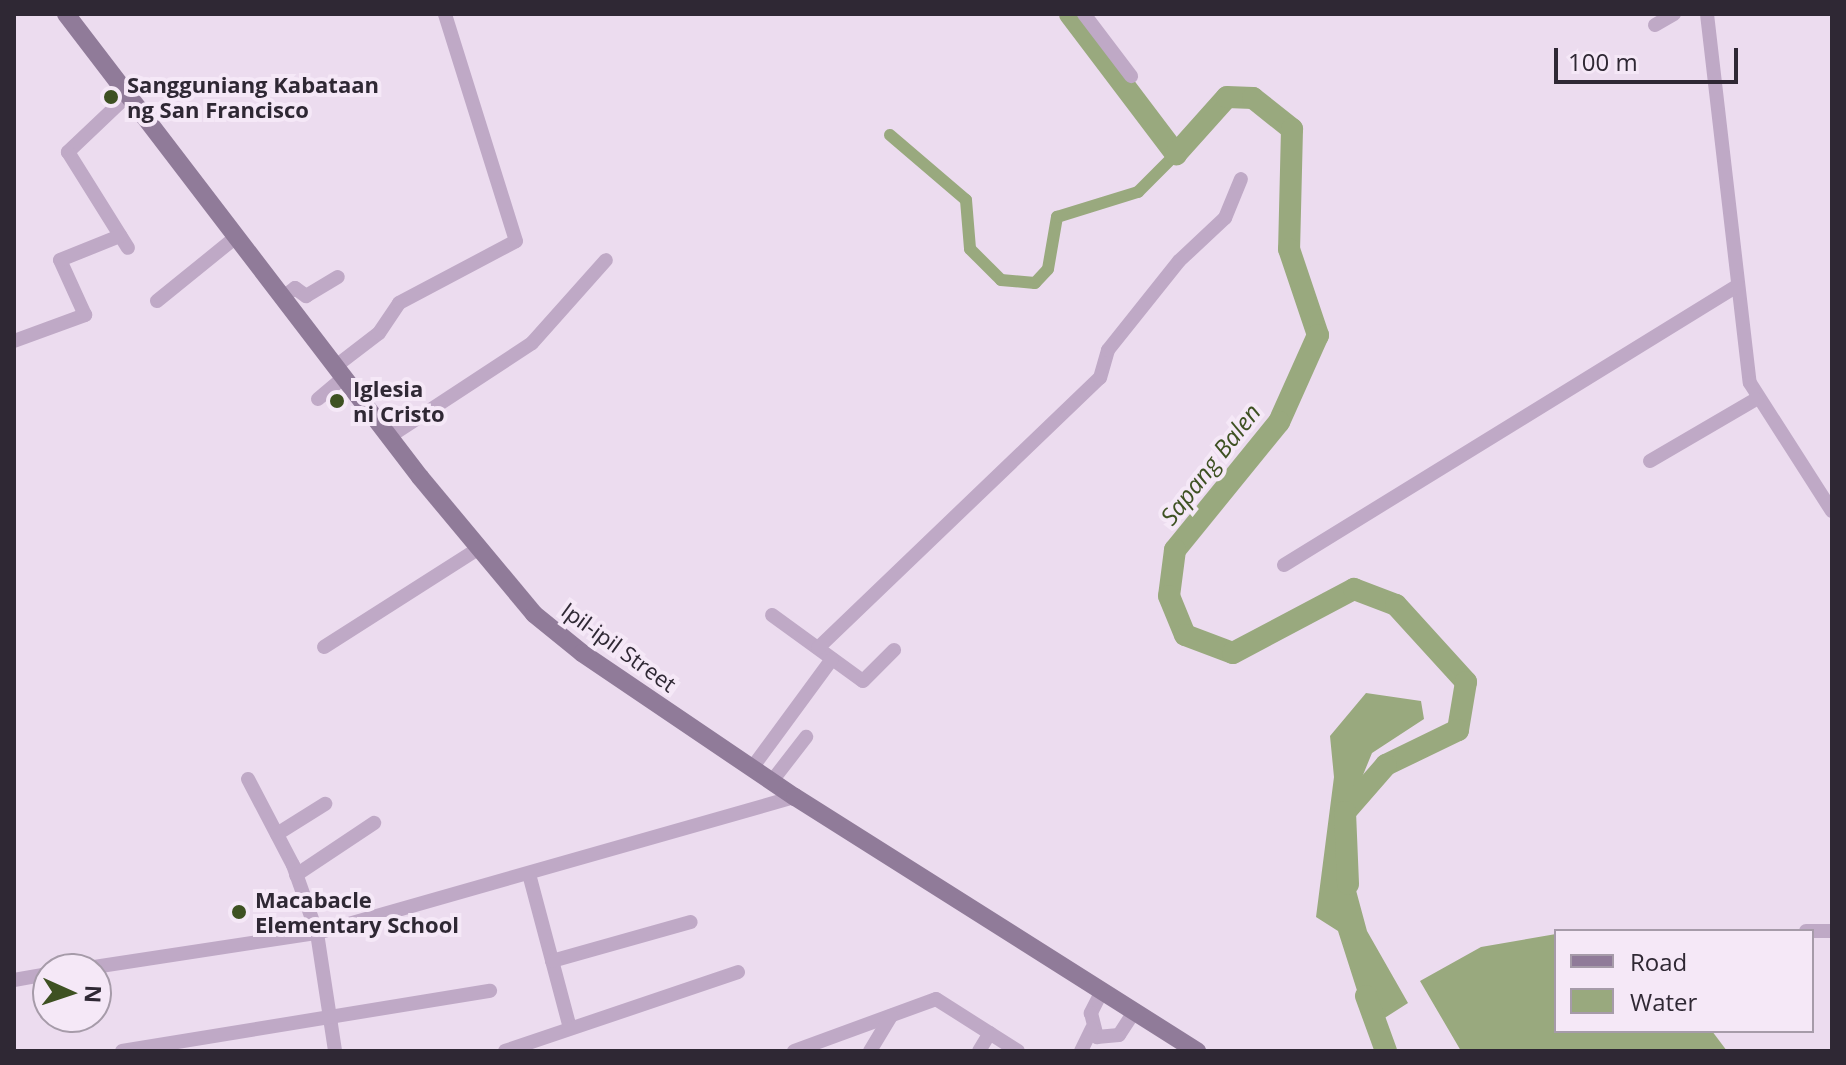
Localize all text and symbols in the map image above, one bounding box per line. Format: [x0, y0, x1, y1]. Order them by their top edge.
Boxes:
scale bar [1558, 32, 1742, 82]
text: 100 m [1568, 45, 1638, 78]
place label: Sangguniang Kabataan ng San Francisco [127, 71, 379, 122]
marker: Sangguniang Kabataan ng San Francisco [102, 88, 120, 106]
place label: Iglesia ni Cristo [353, 375, 445, 426]
marker: Iglesia ni Cristo [328, 392, 346, 410]
water label: Sapang Balen [1154, 398, 1266, 530]
street label: Ipil-ipil Street [557, 597, 681, 697]
place label: Macabacle Elementary School [255, 886, 459, 938]
marker: Macabacle Elementary School [230, 903, 248, 921]
legend [1554, 929, 1814, 1033]
text: Road [1630, 945, 1687, 978]
north arrow [32, 953, 112, 1033]
text: N [79, 984, 109, 1004]
text: Water [1630, 985, 1697, 1018]

